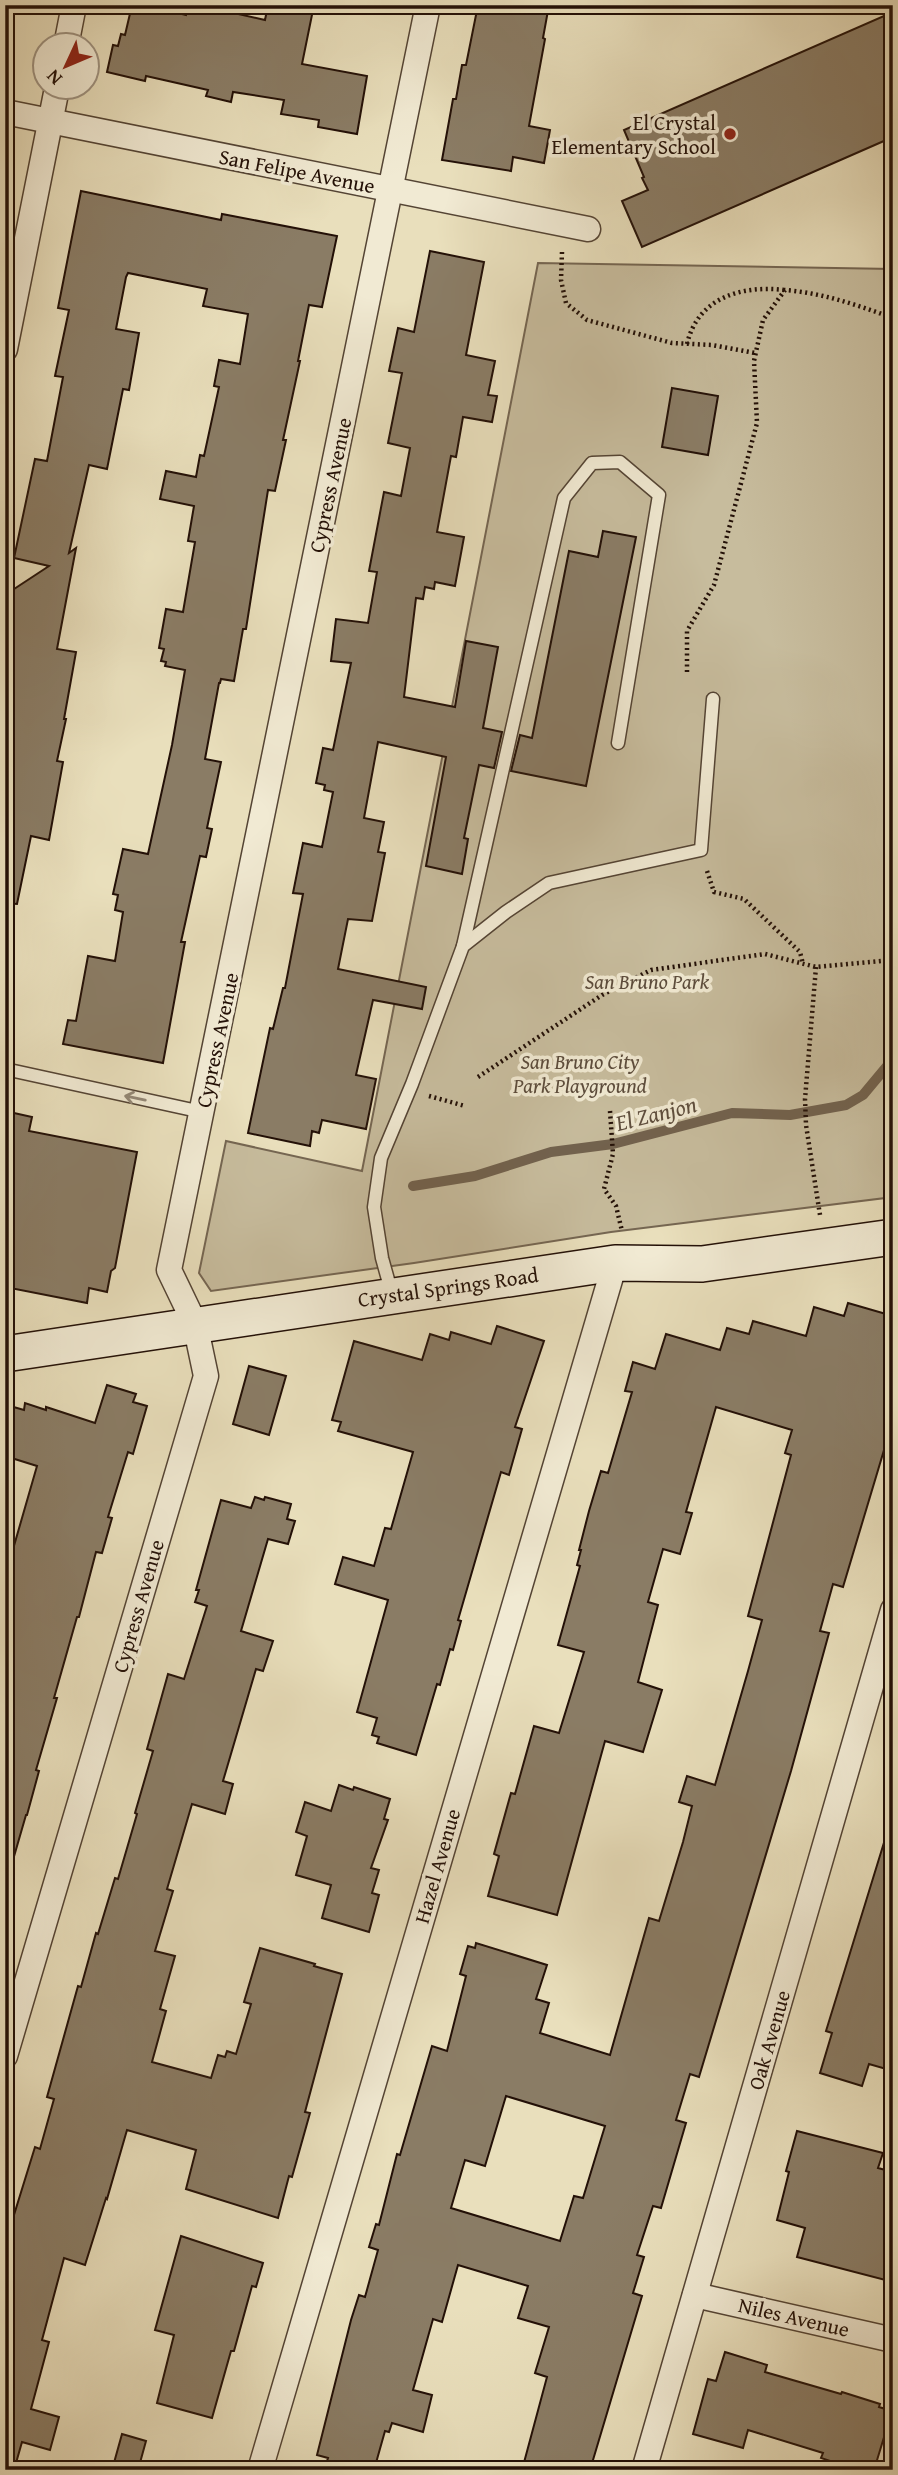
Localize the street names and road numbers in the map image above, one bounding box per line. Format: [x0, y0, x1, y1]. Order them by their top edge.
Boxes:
street label: San Felipe Avenue [216, 141, 378, 201]
street label: Cypress Avenue [301, 415, 359, 555]
street label: Cypress Avenue [188, 970, 246, 1110]
street label: Crystal Springs Road [356, 1259, 541, 1315]
street label: Cypress Avenue [104, 1536, 172, 1676]
street label: Hazel Avenue [406, 1805, 468, 1927]
street label: Oak Avenue [740, 1986, 798, 2094]
street label: Niles Avenue [736, 2289, 853, 2345]

